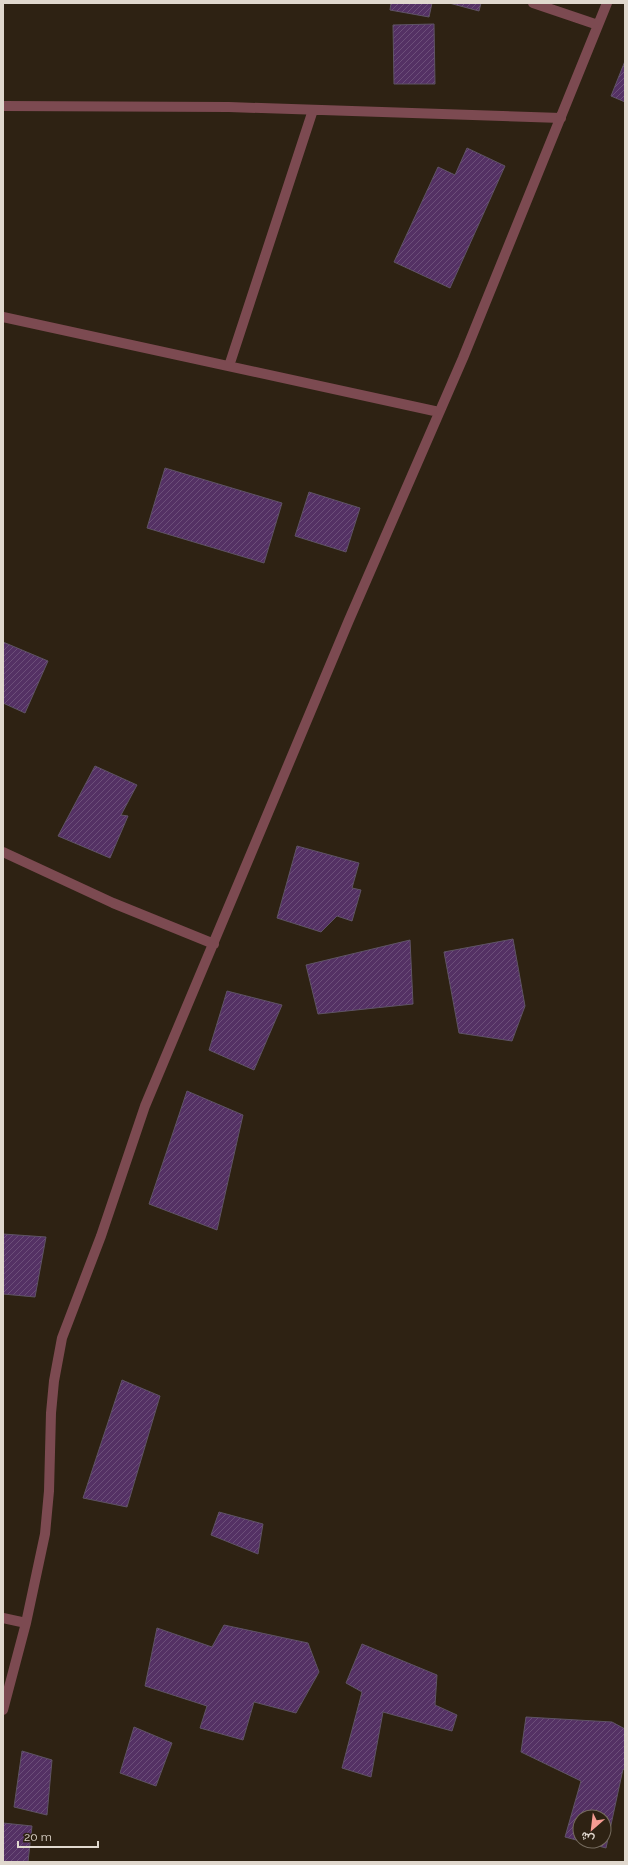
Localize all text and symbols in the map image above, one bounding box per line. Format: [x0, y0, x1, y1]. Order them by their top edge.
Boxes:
north arrow [572, 1809, 612, 1849]
scale bar [18, 1823, 98, 1849]
text: ش [579, 1829, 596, 1846]
text: 20 m [24, 1830, 52, 1844]

